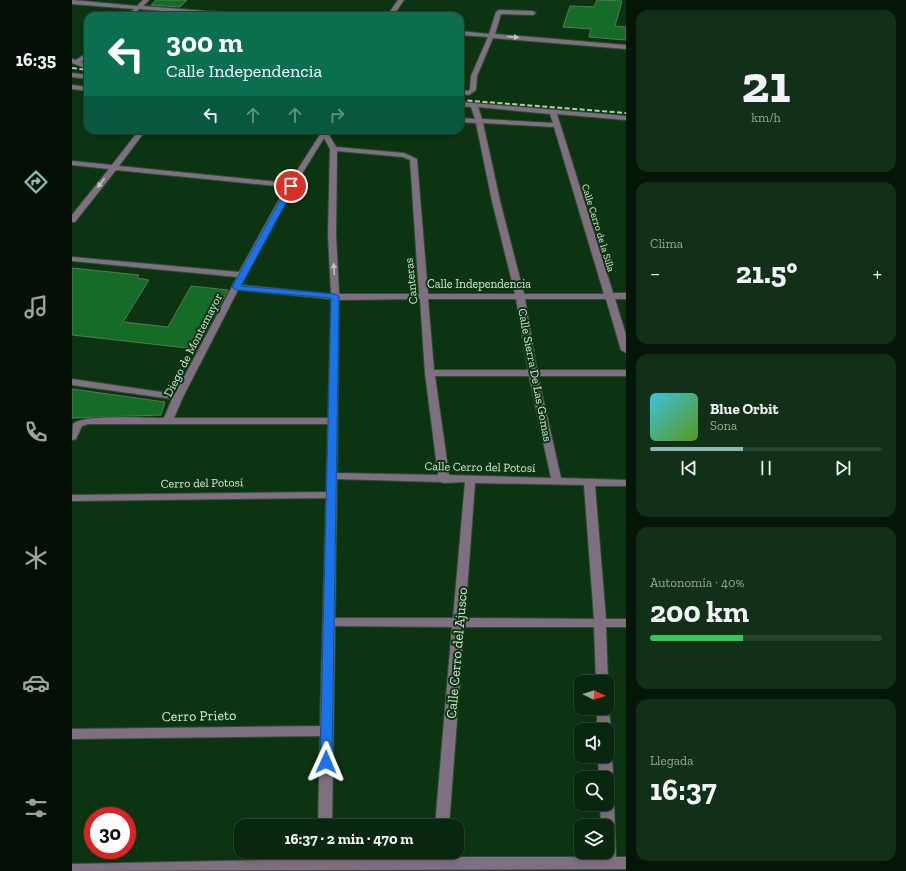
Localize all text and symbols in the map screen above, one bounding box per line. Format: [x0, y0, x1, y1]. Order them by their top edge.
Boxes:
text: 300 m [166, 26, 243, 59]
icon: left [100, 28, 152, 80]
one-way arrow [507, 34, 519, 41]
text: 16:35 [16, 49, 56, 71]
text: 21 [742, 53, 790, 115]
text: Calle Independencia [166, 60, 322, 82]
icon: left [200, 104, 222, 126]
icon: ahead [242, 104, 264, 126]
icon: ahead [284, 104, 306, 126]
icon: right [326, 104, 348, 126]
text: km/h [751, 110, 781, 125]
icon: directions [22, 168, 50, 196]
pin [274, 169, 308, 203]
icon: arrive [280, 175, 302, 197]
one-way arrow [97, 177, 106, 188]
street label: Calle Cerro de la Silla [579, 183, 617, 273]
text: Clima [650, 236, 683, 251]
text: 21.5° [736, 255, 797, 291]
street label: Canteras [402, 257, 420, 305]
text: − [650, 260, 660, 287]
text: + [873, 260, 882, 287]
one-way arrow [330, 263, 337, 275]
street label: Calle Independencia [427, 277, 531, 291]
street label: Diego de Montemayor [161, 291, 225, 399]
icon: music [22, 293, 50, 321]
street label: Calle Sierra De Las Gomas [515, 307, 555, 443]
text: Blue Orbit [710, 400, 778, 418]
icon: phone [22, 418, 50, 446]
text: Sona [710, 418, 737, 433]
icon: previous [678, 457, 700, 479]
icon: pause [755, 457, 777, 479]
icon: next [832, 457, 854, 479]
street label: Calle Cerro del Potosí [424, 459, 536, 475]
street label: Cerro del Potosí [161, 475, 244, 491]
icon: climate [22, 544, 50, 572]
text: Autonomía · 40% [650, 575, 744, 590]
street label: Calle Cerro del Ajusco [443, 587, 471, 719]
text: 200 km [650, 594, 749, 630]
icon: car [22, 669, 50, 697]
north arrow [574, 675, 614, 715]
map controls [574, 675, 614, 859]
street label: Cerro Prieto [162, 707, 236, 725]
button: sound [574, 723, 614, 763]
position arrow [305, 741, 347, 783]
text: Llegada [650, 753, 693, 768]
button: search [574, 771, 614, 811]
text: 16:37 [650, 772, 716, 808]
icon: filters [22, 794, 50, 822]
speed limit sign: 30 [84, 807, 136, 859]
button: layers [574, 819, 614, 859]
text: 16:37 · 2 min · 470 m [284, 830, 414, 848]

